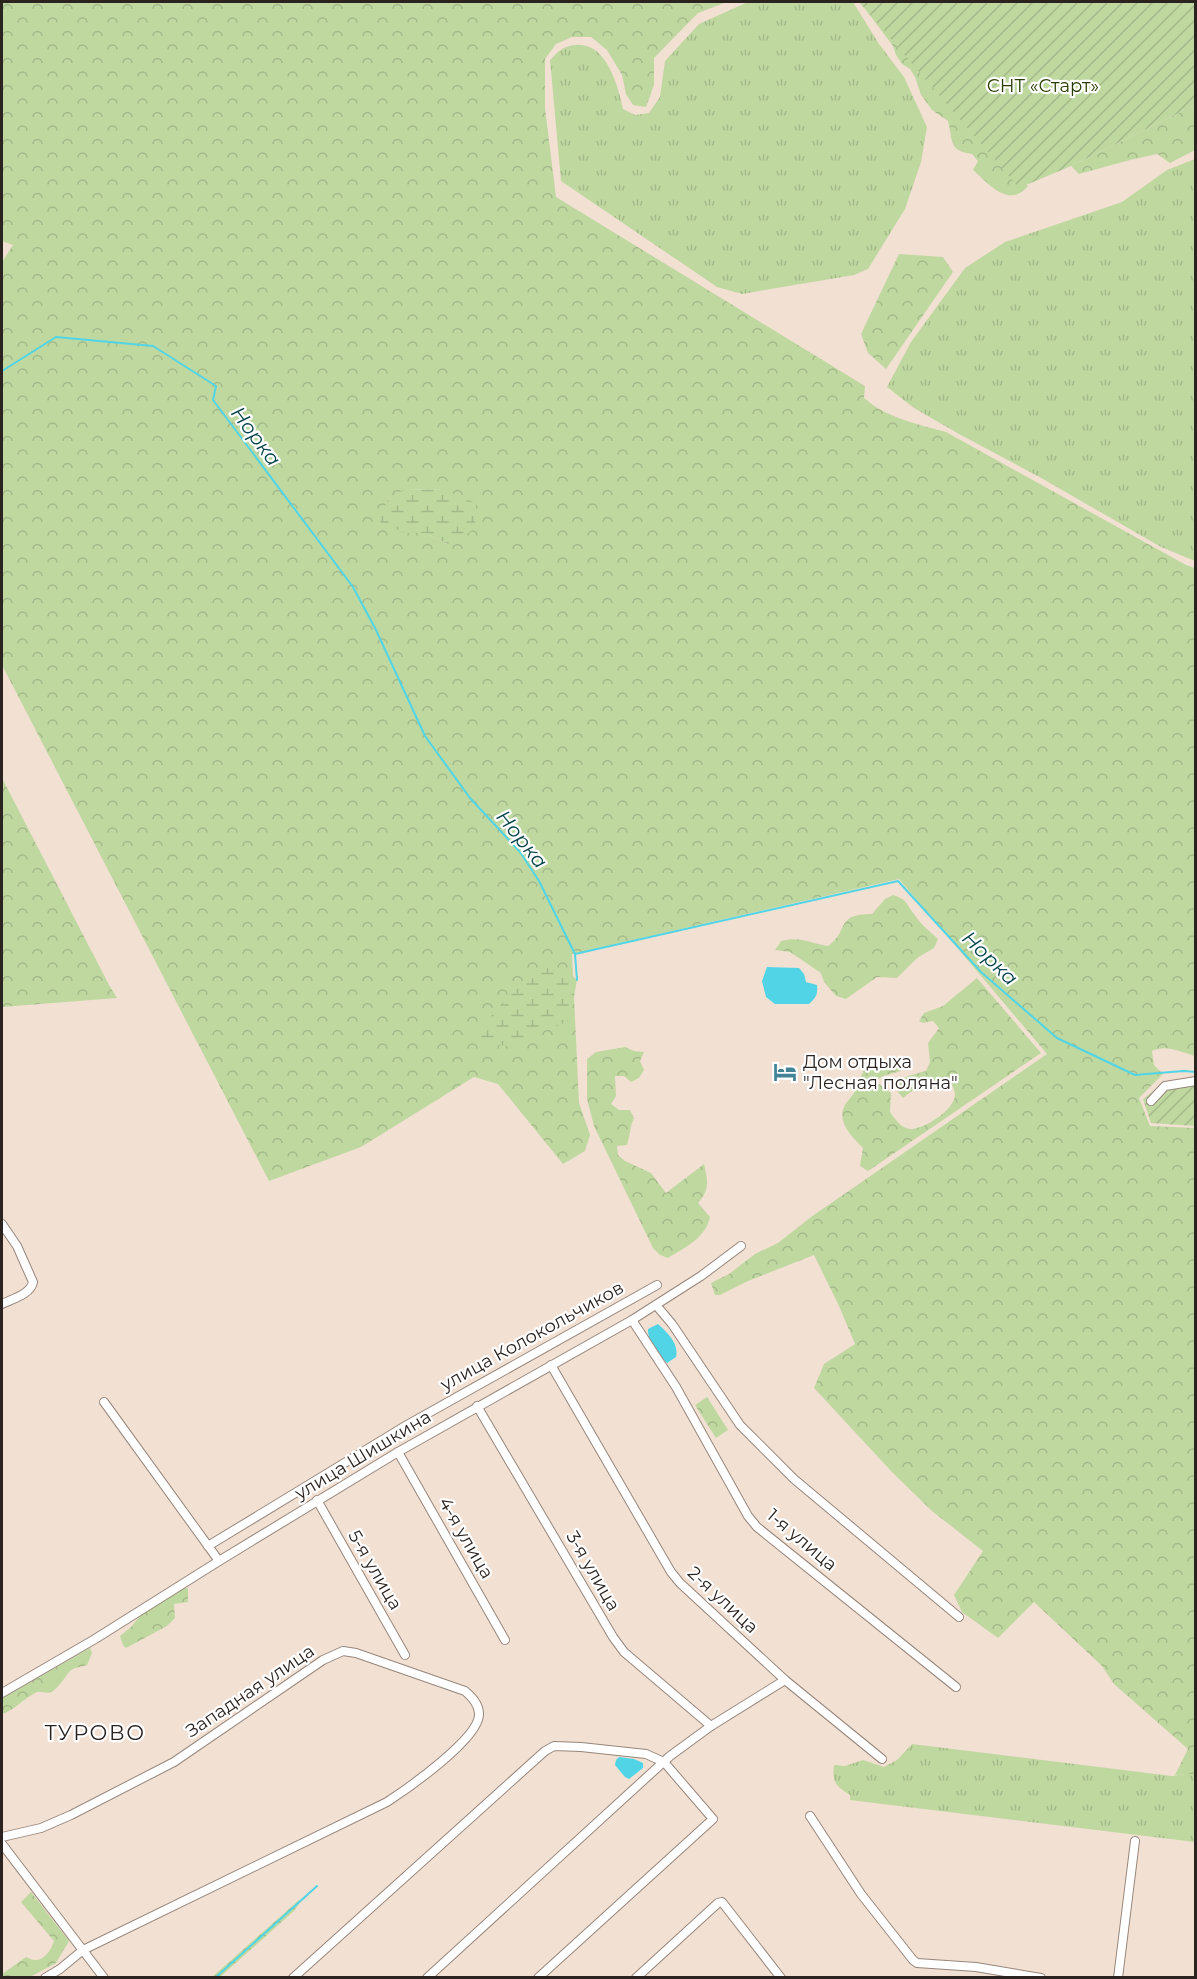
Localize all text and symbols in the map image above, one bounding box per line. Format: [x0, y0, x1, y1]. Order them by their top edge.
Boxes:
park label: СНТ «Старт» [987, 75, 1099, 97]
water label: Норка [226, 402, 286, 470]
water label: Норка [491, 805, 553, 873]
water label: Норка [957, 926, 1023, 990]
place label: Дом отдыха "Лесная поляна" [803, 1051, 958, 1094]
hotel icon: Дом отдыха "Лесная поляна" [772, 1059, 798, 1085]
street label: улица Колокольчиков [436, 1276, 627, 1396]
street label: улица Шишкина [290, 1406, 435, 1505]
street label: 4-я улица [434, 1493, 498, 1583]
street label: 1-я улица [762, 1504, 842, 1576]
street label: 5-я улица [343, 1526, 407, 1614]
street label: 3-я улица [561, 1527, 625, 1615]
street label: 2-я улица [683, 1562, 763, 1638]
street label: Западная улица [181, 1640, 319, 1742]
district label: ТУРОВО [44, 1720, 146, 1745]

